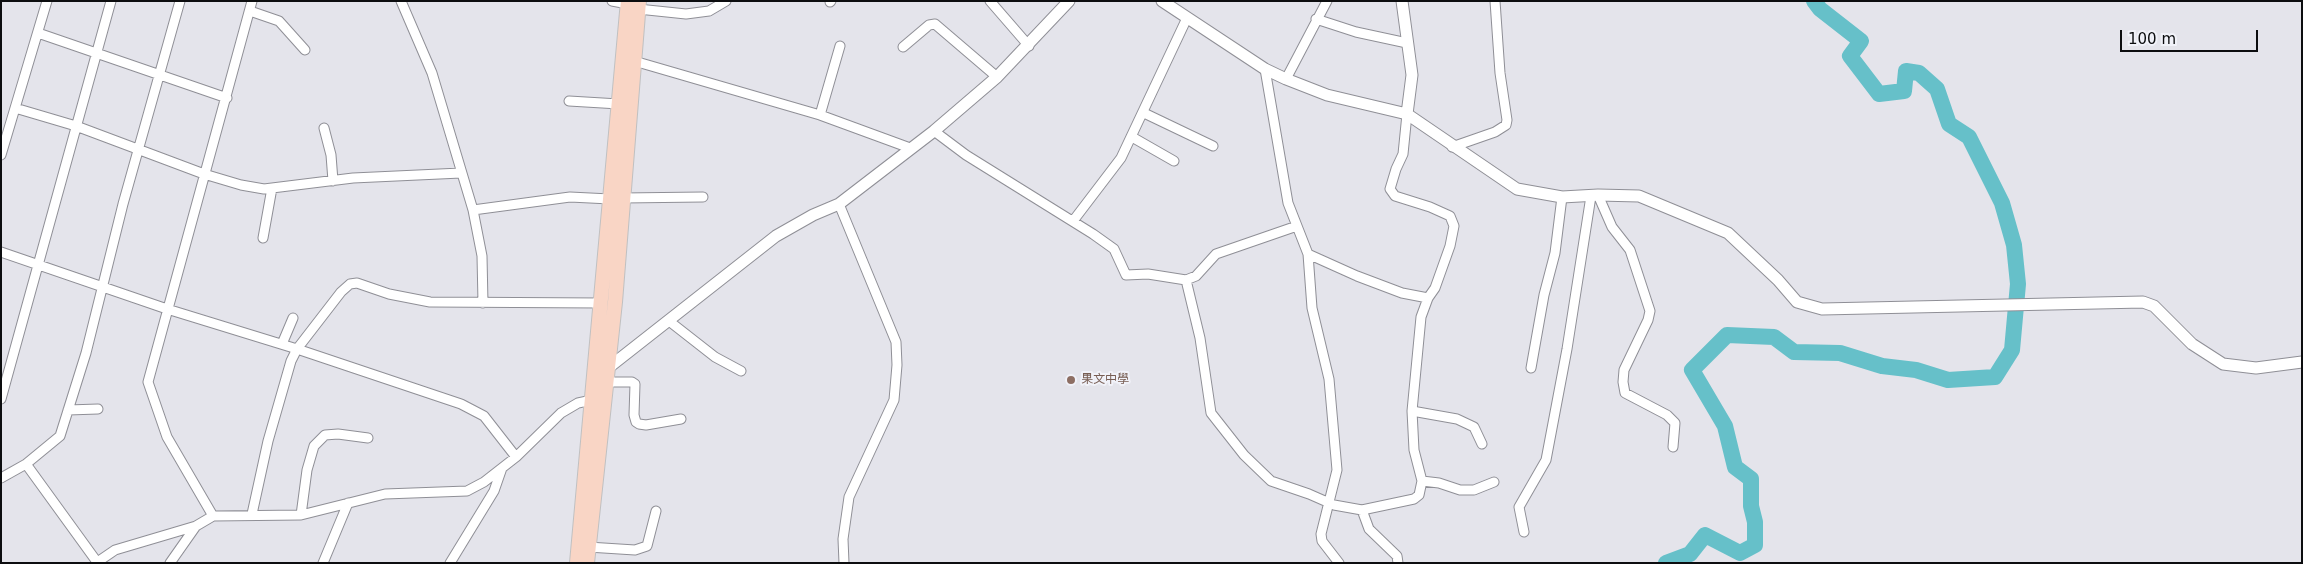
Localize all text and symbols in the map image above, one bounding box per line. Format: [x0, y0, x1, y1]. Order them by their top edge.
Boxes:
scale bar [2123, 20, 2260, 52]
text: 100 m [2128, 30, 2176, 48]
place label: 果文中學 [1081, 373, 1129, 387]
marker: 果文中學 [1065, 374, 1077, 386]

